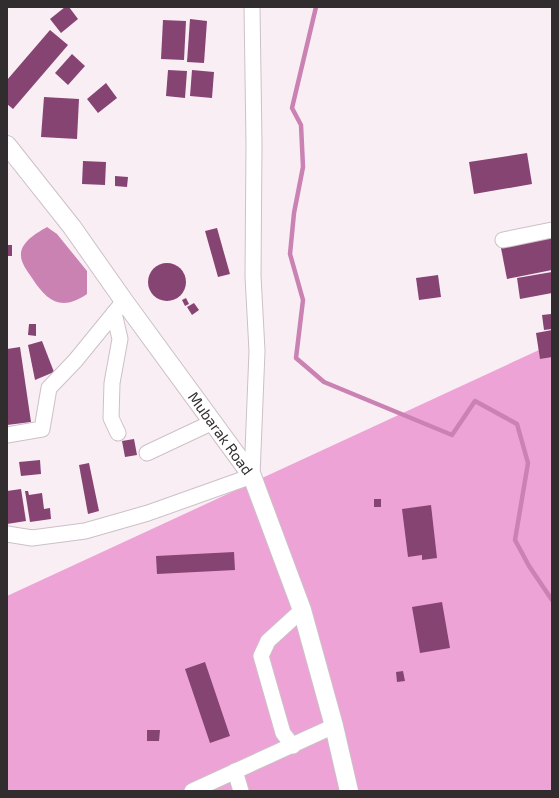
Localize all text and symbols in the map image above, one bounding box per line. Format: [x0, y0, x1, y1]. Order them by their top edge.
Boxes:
street label: Mubarak Road [185, 388, 257, 478]

